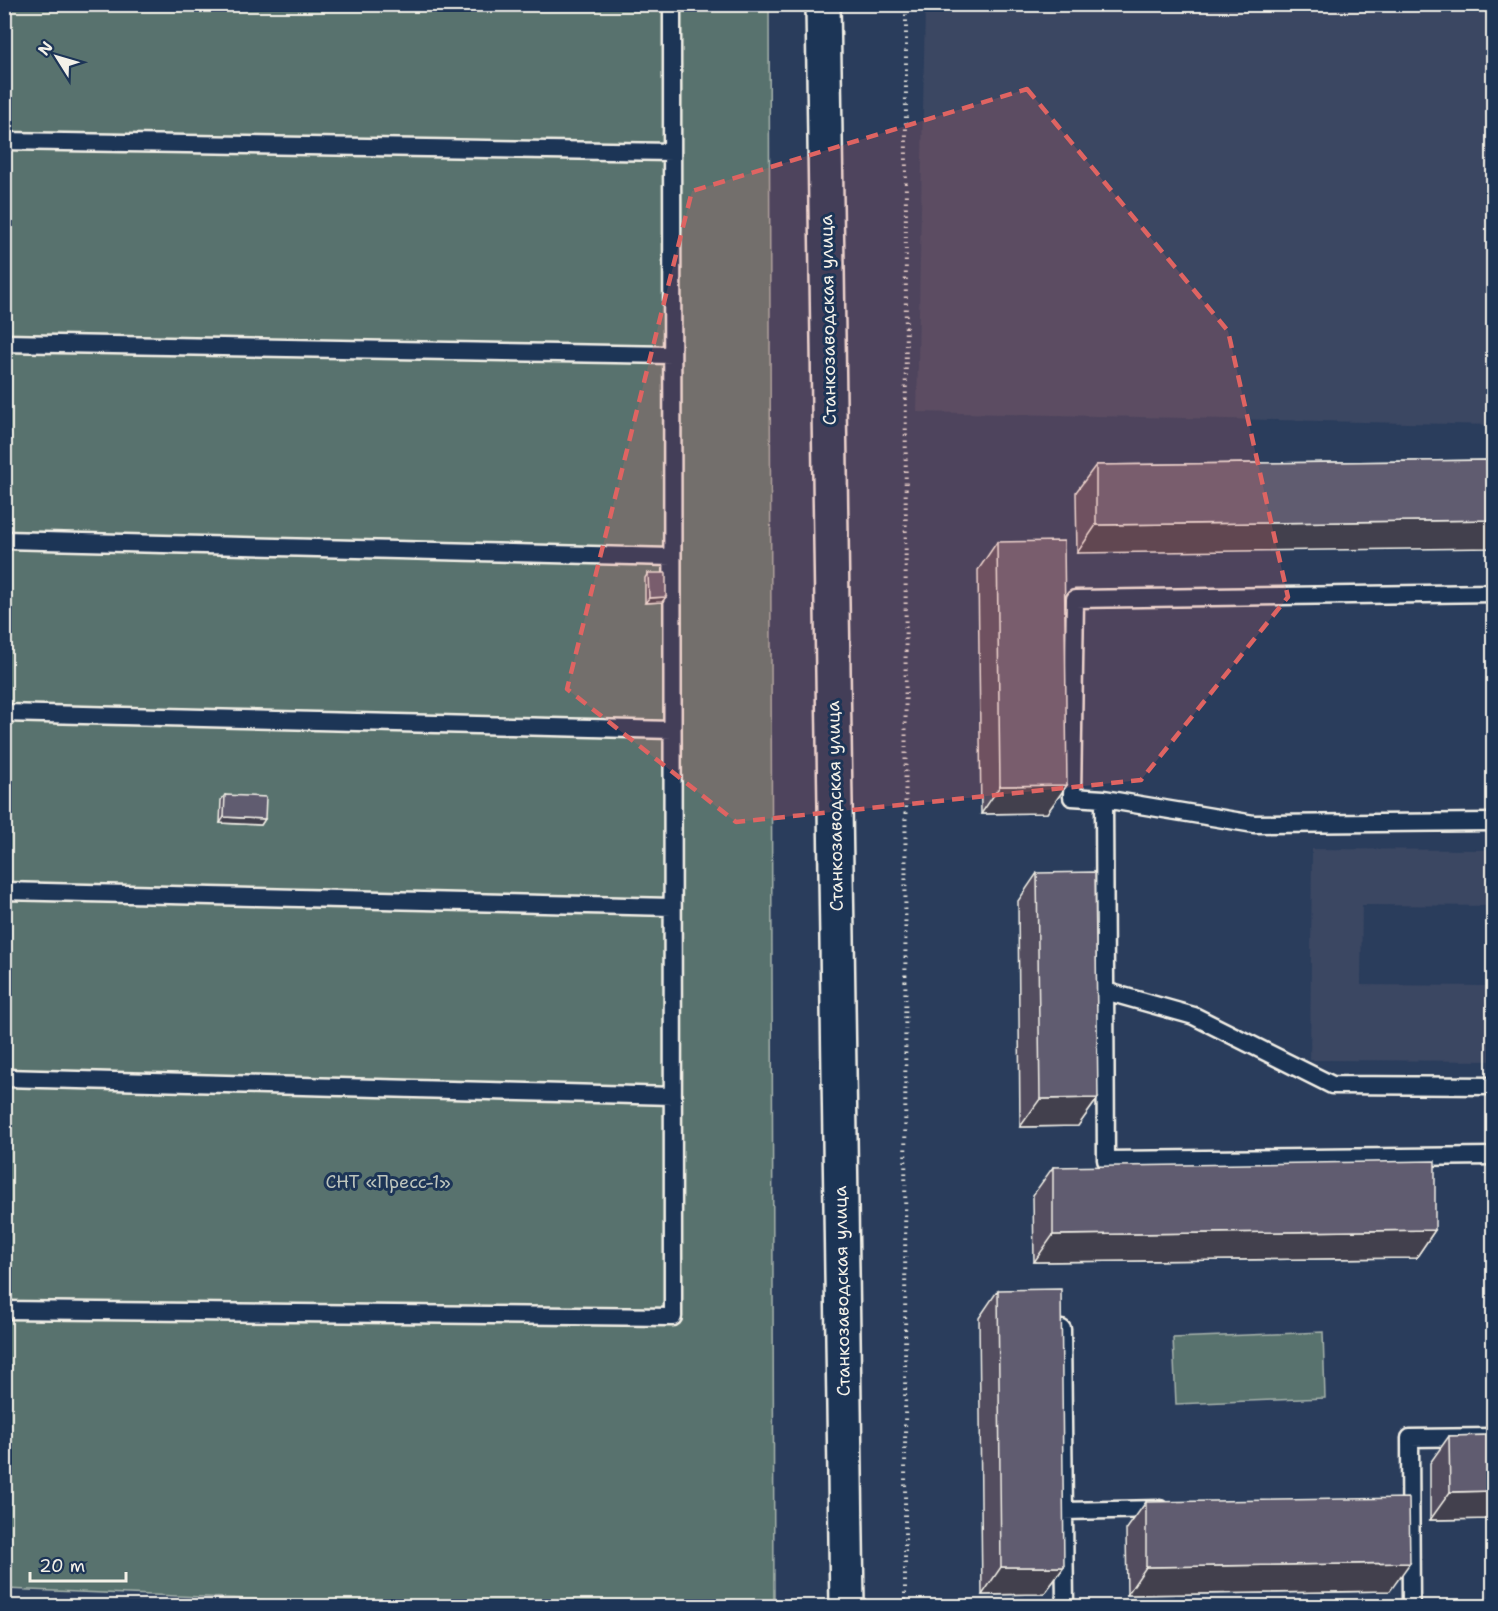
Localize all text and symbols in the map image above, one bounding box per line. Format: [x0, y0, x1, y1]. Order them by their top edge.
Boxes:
north arrow [27, 27, 87, 87]
text: N [33, 37, 58, 60]
street label: Станкозаводская улица [814, 214, 842, 426]
street label: Станкозаводская улица [821, 700, 849, 912]
park label: СНТ «Пресс-1» [325, 1170, 451, 1194]
street label: Станкозаводская улица [828, 1185, 856, 1397]
scale bar [30, 1545, 126, 1583]
text: 20 m [39, 1554, 85, 1578]

